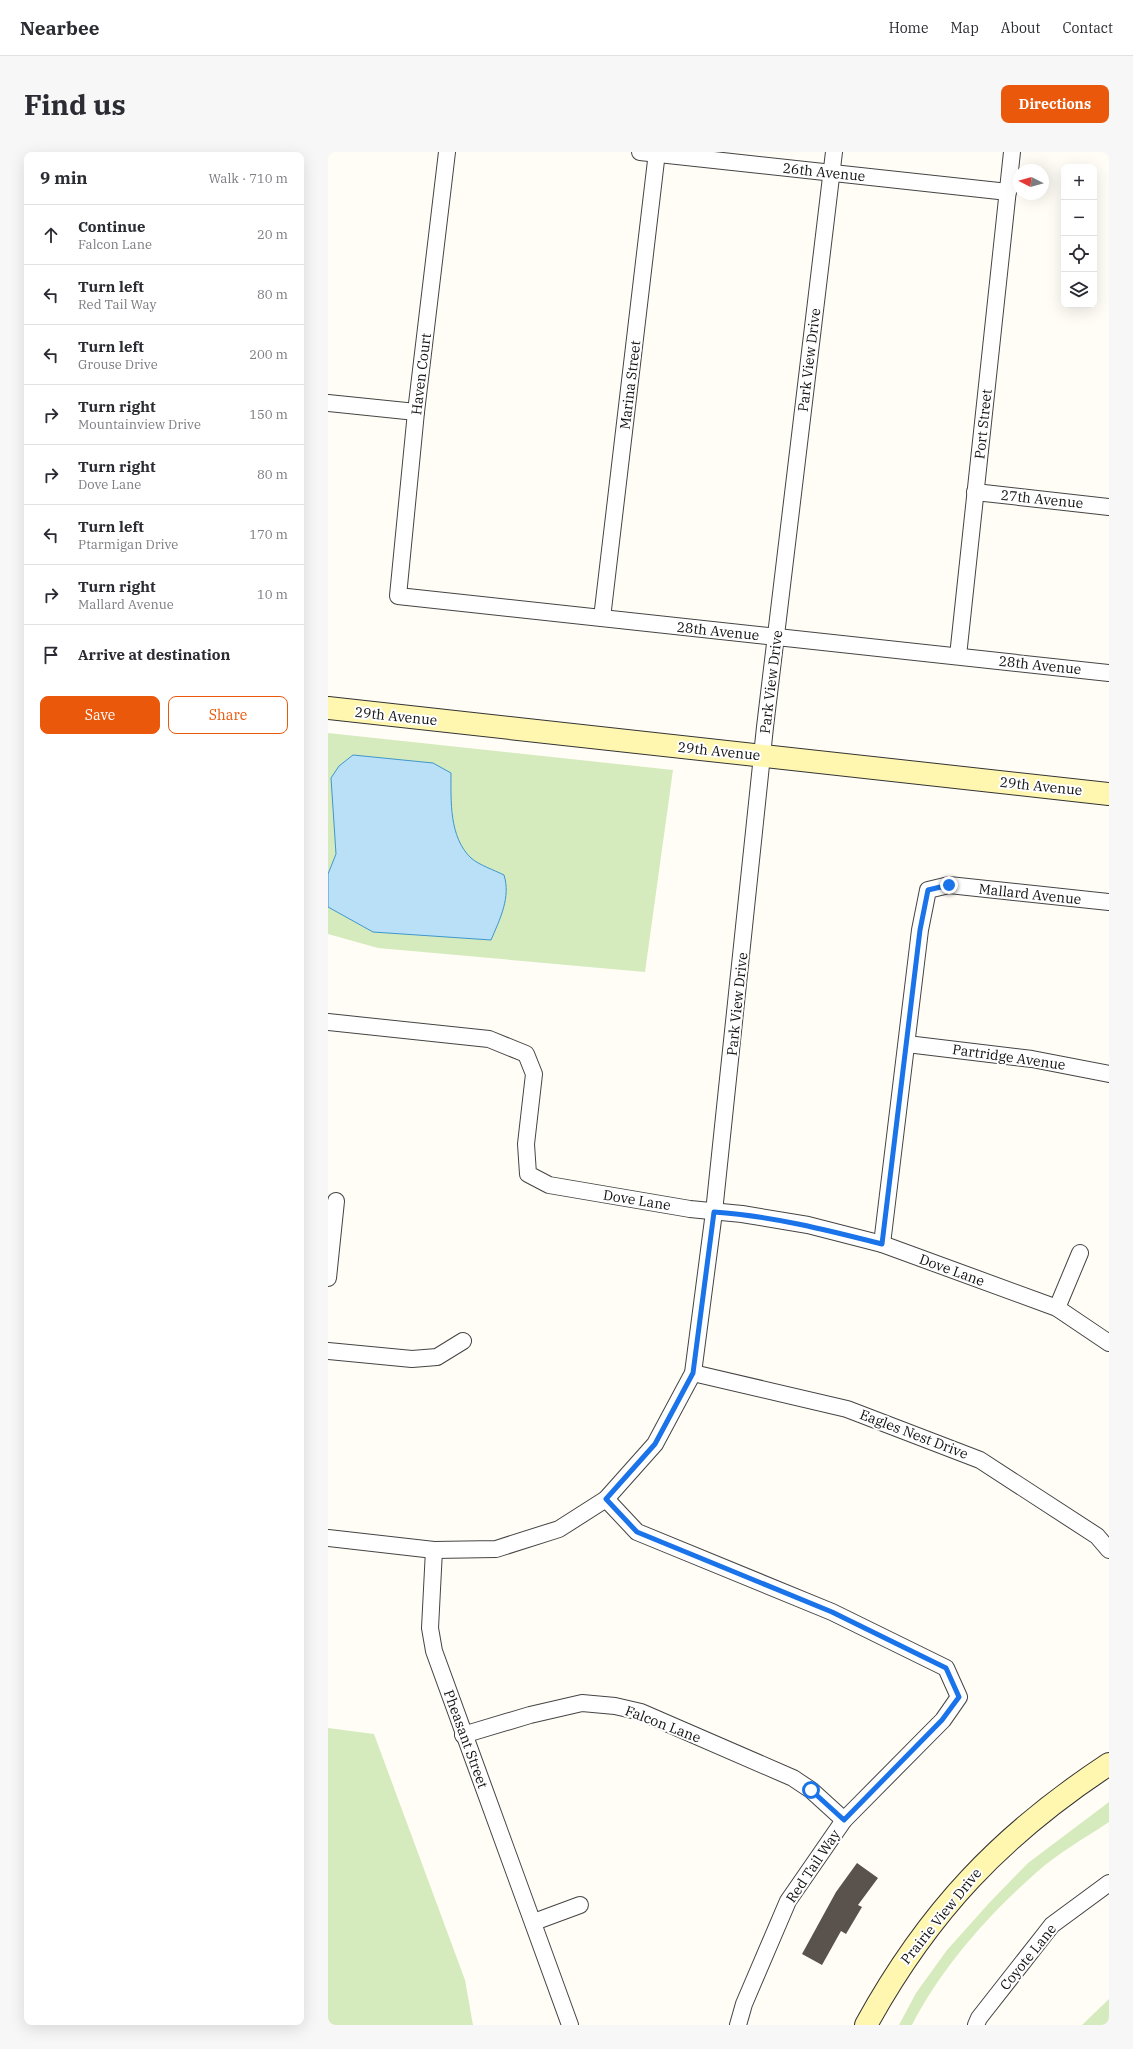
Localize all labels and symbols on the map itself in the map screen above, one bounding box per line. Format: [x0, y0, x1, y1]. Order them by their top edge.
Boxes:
street label: 26th Avenue [782, 159, 866, 185]
north arrow [1013, 164, 1049, 200]
street label: Park View Drive [794, 307, 824, 413]
street label: Haven Court [407, 332, 435, 416]
street label: Marina Street [616, 339, 644, 431]
street label: Port Street [970, 388, 996, 460]
street label: 27th Avenue [1000, 486, 1084, 512]
street label: 28th Avenue [676, 618, 760, 644]
street label: Park View Drive [756, 629, 786, 735]
street label: 28th Avenue [998, 652, 1082, 678]
street label: 29th Avenue [354, 703, 438, 729]
street label: 29th Avenue [677, 738, 761, 764]
street label: 29th Avenue [999, 773, 1083, 799]
route end [940, 876, 958, 894]
street label: Mallard Avenue [978, 880, 1082, 908]
street label: Park View Drive [723, 951, 751, 1057]
street label: Partridge Avenue [951, 1040, 1067, 1074]
street label: Dove Lane [602, 1186, 672, 1214]
street label: Dove Lane [917, 1250, 987, 1290]
street label: Eagles Nest Drive [857, 1405, 971, 1463]
street label: Pheasant Street [440, 1687, 492, 1791]
street label: Falcon Lane [623, 1701, 703, 1747]
route start [802, 1781, 820, 1799]
street label: Red Tail Way [782, 1826, 844, 1906]
street label: Prairie View Drive [897, 1864, 985, 1968]
street label: Coyote Lane [996, 1920, 1060, 1994]

